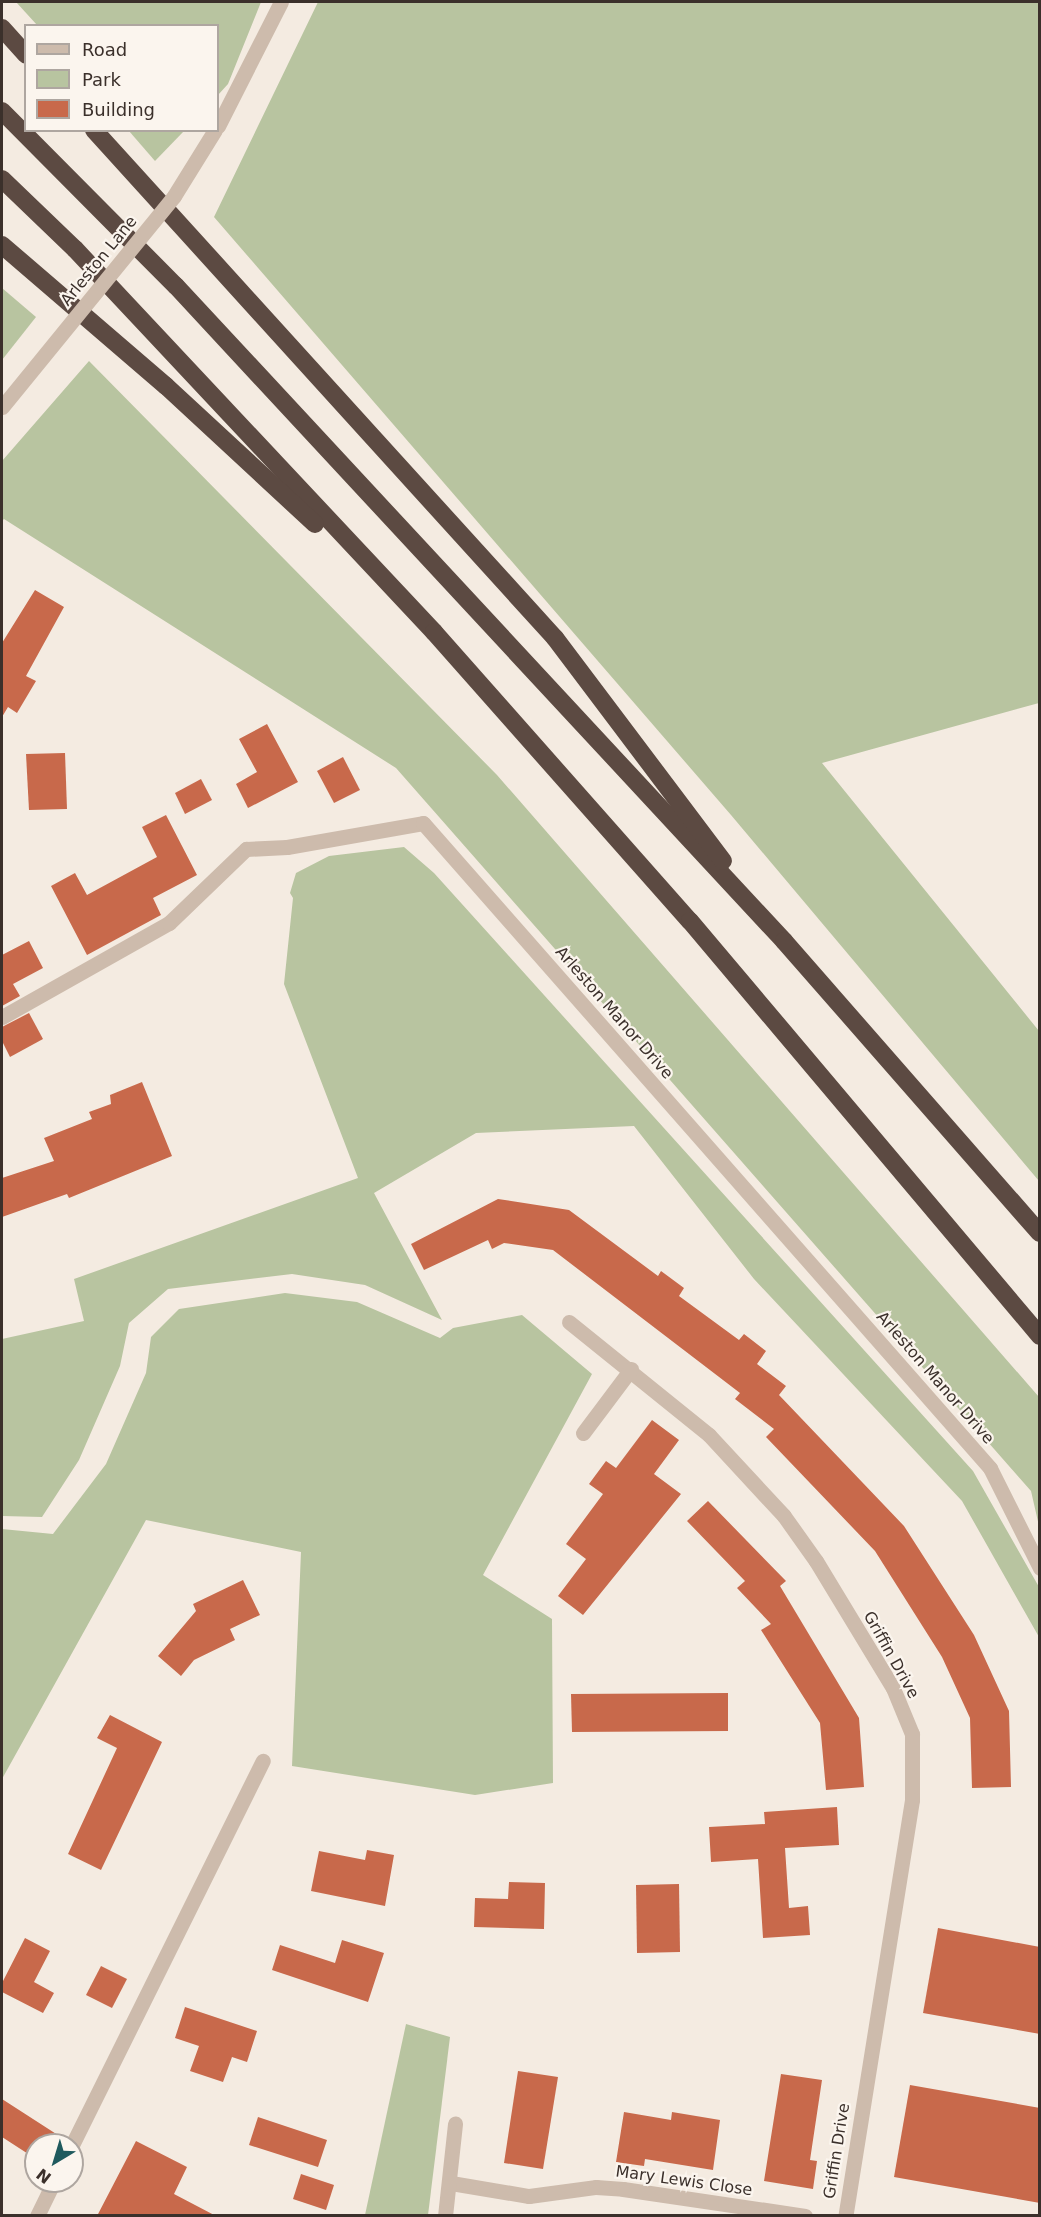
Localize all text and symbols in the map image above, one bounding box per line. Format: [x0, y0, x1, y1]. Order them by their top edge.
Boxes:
legend [24, 24, 219, 132]
text: Road [82, 39, 127, 60]
text: Park [82, 69, 121, 90]
text: Building [82, 99, 155, 120]
street label: Arleston Lane [57, 212, 141, 310]
street label: Arleston Manor Drive [551, 943, 677, 1083]
street label: Arleston Manor Drive [872, 1308, 998, 1448]
street label: Griffin Drive [859, 1608, 923, 1702]
street label: Griffin Drive [820, 2102, 854, 2200]
north arrow [24, 2133, 84, 2193]
street label: Mary Lewis Close [614, 2162, 754, 2200]
text: N [33, 2164, 55, 2188]

